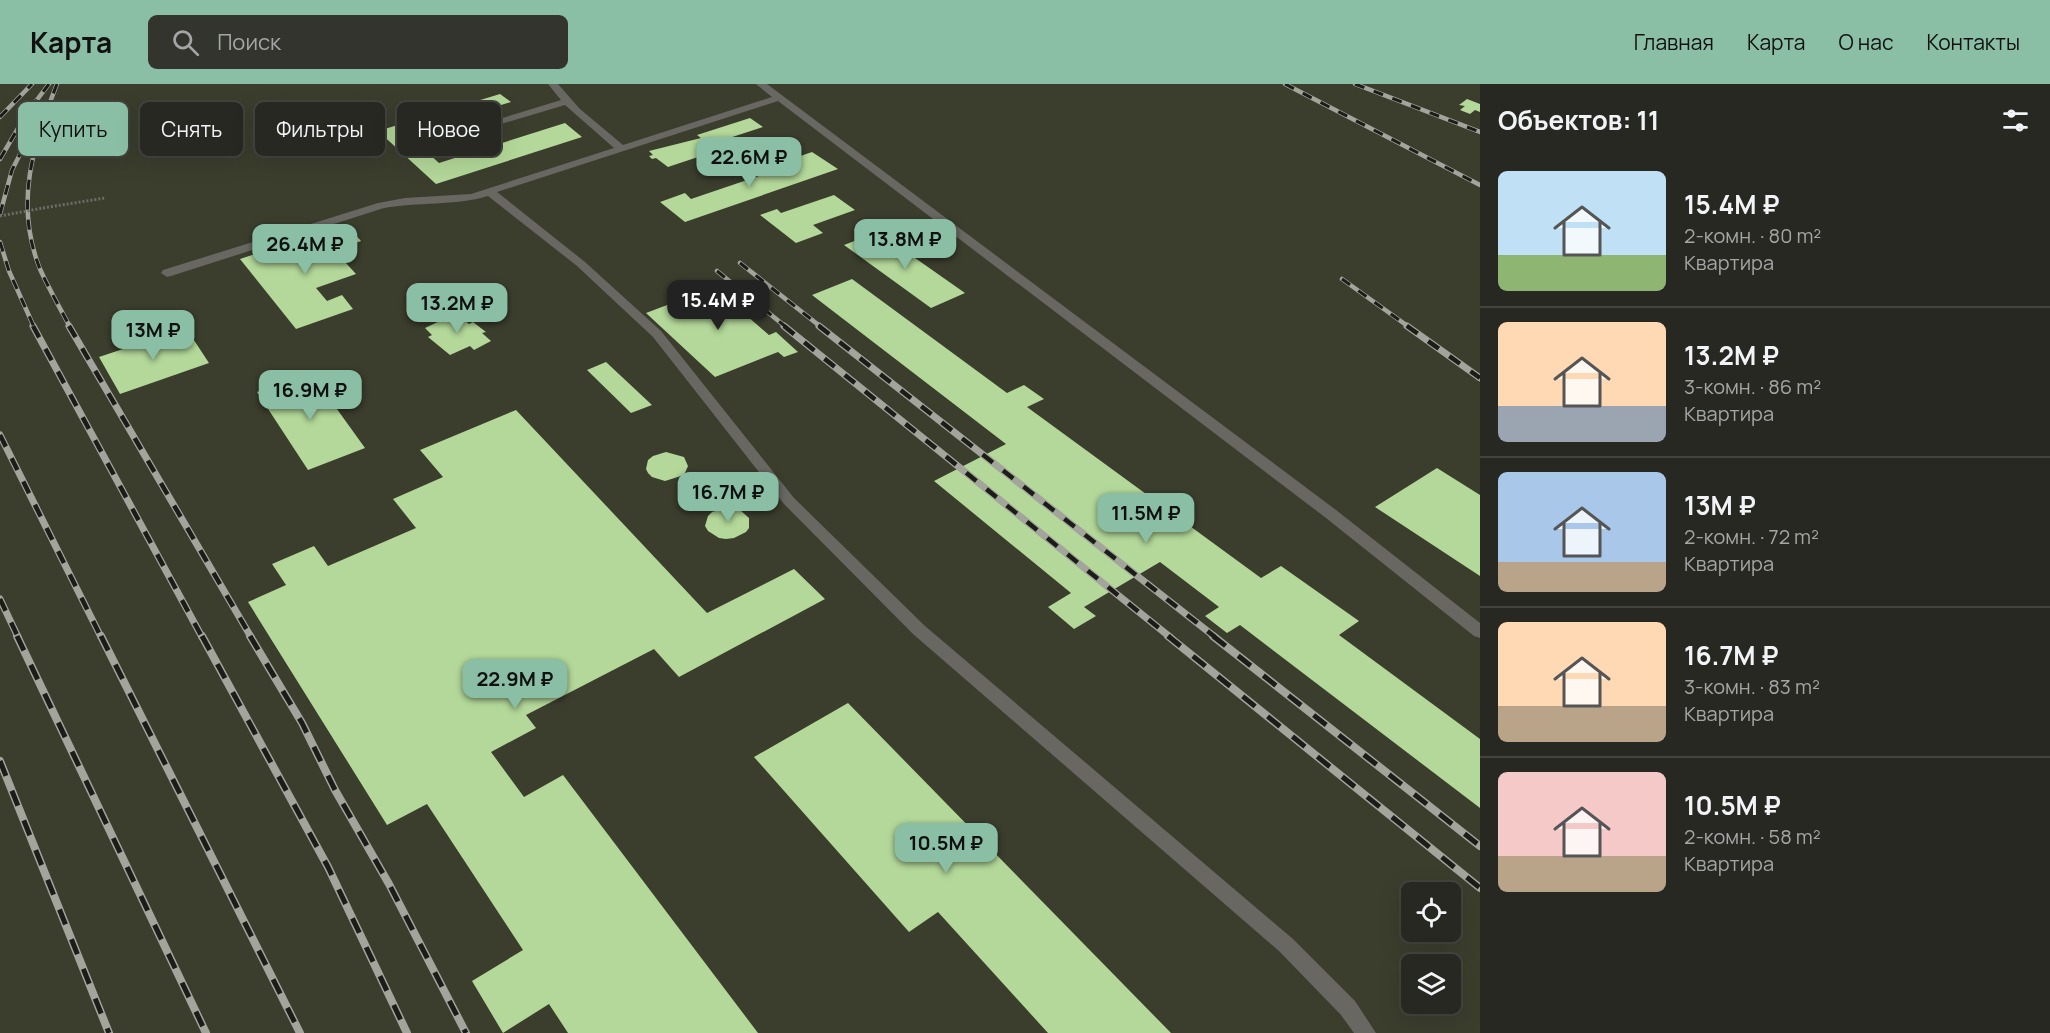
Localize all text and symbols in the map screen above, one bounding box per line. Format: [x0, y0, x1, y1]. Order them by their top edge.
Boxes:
search box [148, 15, 568, 69]
text: Карта [30, 23, 112, 61]
icon: search [169, 26, 202, 59]
text: Поиск [217, 27, 281, 57]
text: Главная [1634, 28, 1714, 56]
text: Карта [1747, 28, 1805, 56]
text: О нас [1838, 28, 1894, 56]
text: Контакты [1927, 28, 2020, 56]
chip: Купить [18, 102, 128, 156]
chip: Снять [140, 102, 243, 156]
chip: Фильтры [255, 102, 385, 156]
chip: Новое [397, 102, 501, 156]
text: Объектов: 11 [1498, 102, 1659, 138]
icon: filters [1999, 104, 2032, 137]
pin: 22.6M ₽ [694, 137, 804, 188]
text: 22.6M ₽ [710, 143, 788, 170]
text: 15.4M ₽ [1684, 186, 1780, 222]
icon: home [1546, 195, 1618, 267]
pin: 13.8M ₽ [850, 219, 960, 270]
text: 2-комн. · 80 m² [1684, 222, 1821, 249]
pin: 26.4M ₽ [250, 224, 360, 275]
text: 13.8M ₽ [868, 225, 942, 252]
text: 26.4M ₽ [266, 230, 344, 257]
text: Квартира [1684, 249, 1774, 276]
pin: 15.4M ₽ [663, 280, 773, 331]
pin: 13.2M ₽ [402, 283, 512, 334]
text: 15.4M ₽ [681, 286, 755, 313]
text: 13.2M ₽ [420, 289, 494, 316]
pin: 13M ₽ [111, 310, 195, 361]
text: 13M ₽ [125, 316, 181, 343]
text: 13.2M ₽ [1684, 337, 1779, 373]
icon: home [1546, 346, 1618, 418]
pin: 16.9M ₽ [255, 370, 365, 421]
text: 3-комн. · 86 m² [1684, 373, 1821, 400]
text: 16.9M ₽ [273, 376, 347, 403]
text: Квартира [1684, 400, 1774, 427]
pin: 16.7M ₽ [673, 472, 783, 523]
text: 16.7M ₽ [692, 478, 764, 505]
text: 13M ₽ [1684, 487, 1756, 523]
pin: 11.5M ₽ [1091, 493, 1201, 544]
icon: home [1546, 496, 1618, 568]
text: 11.5M ₽ [1111, 499, 1181, 526]
text: 2-комн. · 72 m² [1684, 523, 1819, 550]
text: Квартира [1684, 550, 1774, 577]
text: 16.7M ₽ [1684, 637, 1779, 673]
icon: home [1546, 646, 1618, 718]
pin: 22.9M ₽ [460, 659, 570, 710]
text: 22.9M ₽ [476, 665, 554, 692]
text: 3-комн. · 83 m² [1684, 673, 1820, 700]
text: Квартира [1684, 700, 1774, 727]
text: 10.5M ₽ [1684, 787, 1781, 823]
icon: home [1546, 796, 1618, 868]
pin: 10.5M ₽ [891, 823, 1001, 874]
text: 2-комн. · 58 m² [1684, 823, 1821, 850]
text: 10.5M ₽ [909, 829, 983, 856]
text: Квартира [1684, 850, 1774, 877]
map controls [1401, 882, 1461, 1014]
button: locate [1401, 882, 1461, 942]
button: layers [1401, 954, 1461, 1014]

